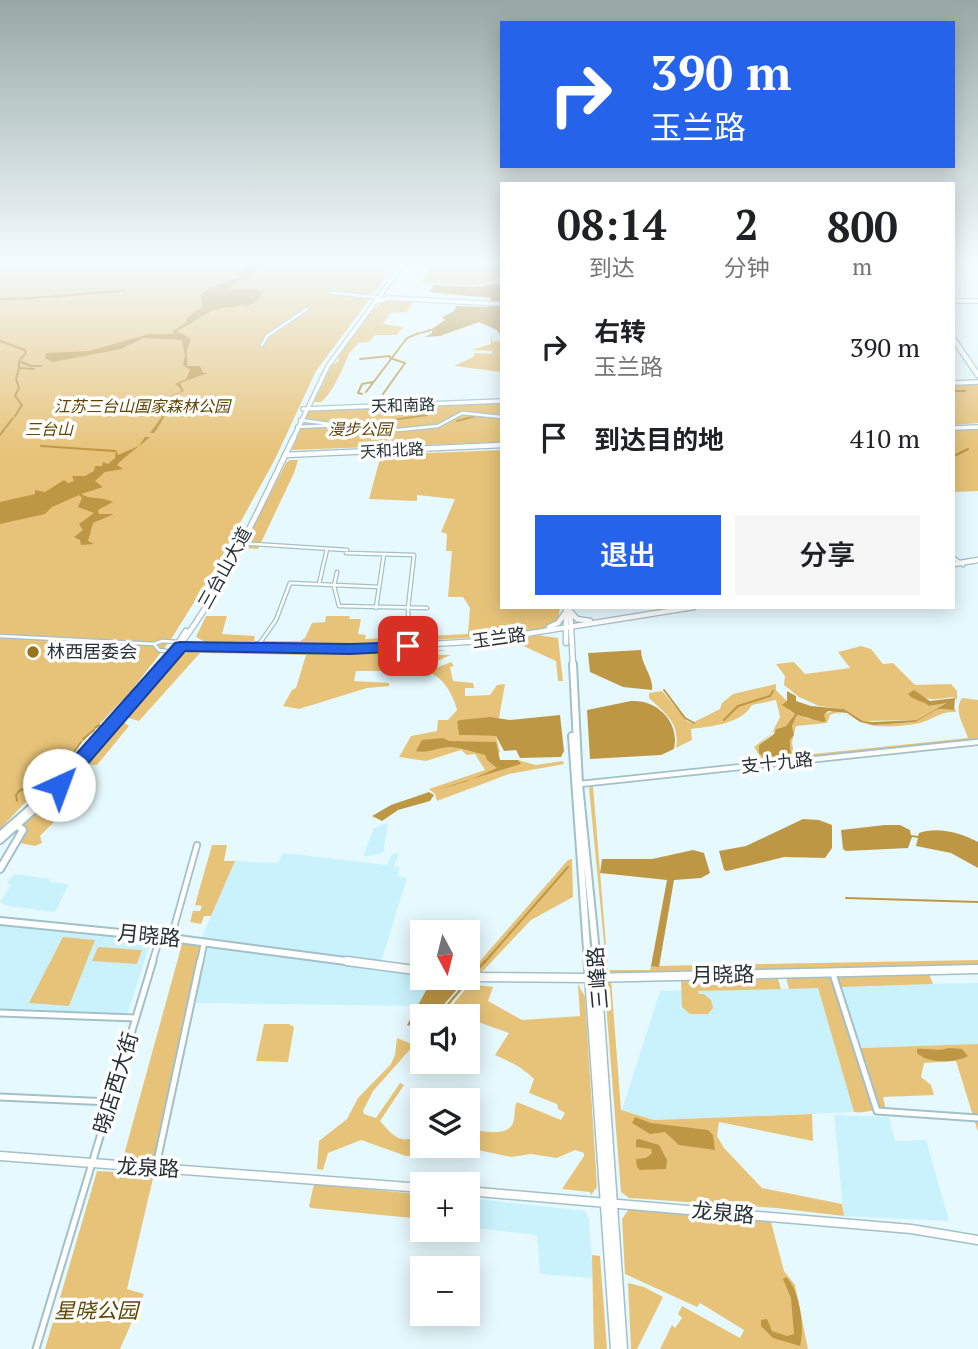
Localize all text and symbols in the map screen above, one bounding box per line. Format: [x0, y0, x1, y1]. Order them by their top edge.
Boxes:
text: 390 m [650, 39, 792, 104]
icon: right [535, 49, 626, 140]
text: 玉兰路 [650, 106, 746, 148]
text: 08:14 [557, 196, 666, 252]
text: 2 [735, 196, 758, 252]
text: 800 [827, 198, 898, 254]
text: m [852, 251, 872, 282]
text: 到达 [589, 252, 635, 283]
text: 分钟 [724, 252, 770, 283]
text: 右转 [594, 314, 646, 348]
icon: right [535, 328, 573, 366]
text: 390 m [850, 330, 920, 364]
text: 玉兰路 [594, 351, 663, 382]
street label: 天和南路 [371, 393, 435, 417]
park label: 江苏三台山国家森林公园 [54, 395, 232, 417]
park label: 三台山 [25, 418, 74, 440]
park label: 漫步公园 [328, 418, 394, 440]
icon: arrive [535, 419, 573, 457]
text: 410 m [850, 421, 920, 455]
text: 到达目的地 [594, 422, 724, 456]
street label: 天和北路 [359, 437, 425, 463]
button: 退出 [535, 515, 721, 595]
button: 分享 [735, 515, 920, 595]
street label: 三台山大道 [192, 522, 256, 613]
pin [378, 616, 438, 676]
street label: 玉兰路 [470, 621, 527, 653]
icon: arrive [389, 627, 427, 665]
place label: 林西居委会 [47, 639, 137, 663]
marker: 林西居委会 [25, 644, 41, 660]
street label: 支十九路 [740, 746, 814, 778]
position arrow [22, 748, 96, 822]
street label: 月晓路 [116, 918, 182, 952]
north arrow [410, 920, 480, 990]
map controls [410, 920, 480, 1326]
street label: 三峰路 [580, 945, 614, 1011]
street label: 月晓路 [691, 959, 755, 989]
button: sound [410, 1004, 480, 1074]
street label: 晓店西大街 [86, 1028, 144, 1137]
button: layers [410, 1088, 480, 1158]
street label: 龙泉路 [116, 1151, 180, 1183]
button: + [410, 1172, 480, 1242]
street label: 龙泉路 [690, 1195, 756, 1229]
button: − [410, 1256, 480, 1326]
park label: 星晓公园 [54, 1296, 141, 1324]

